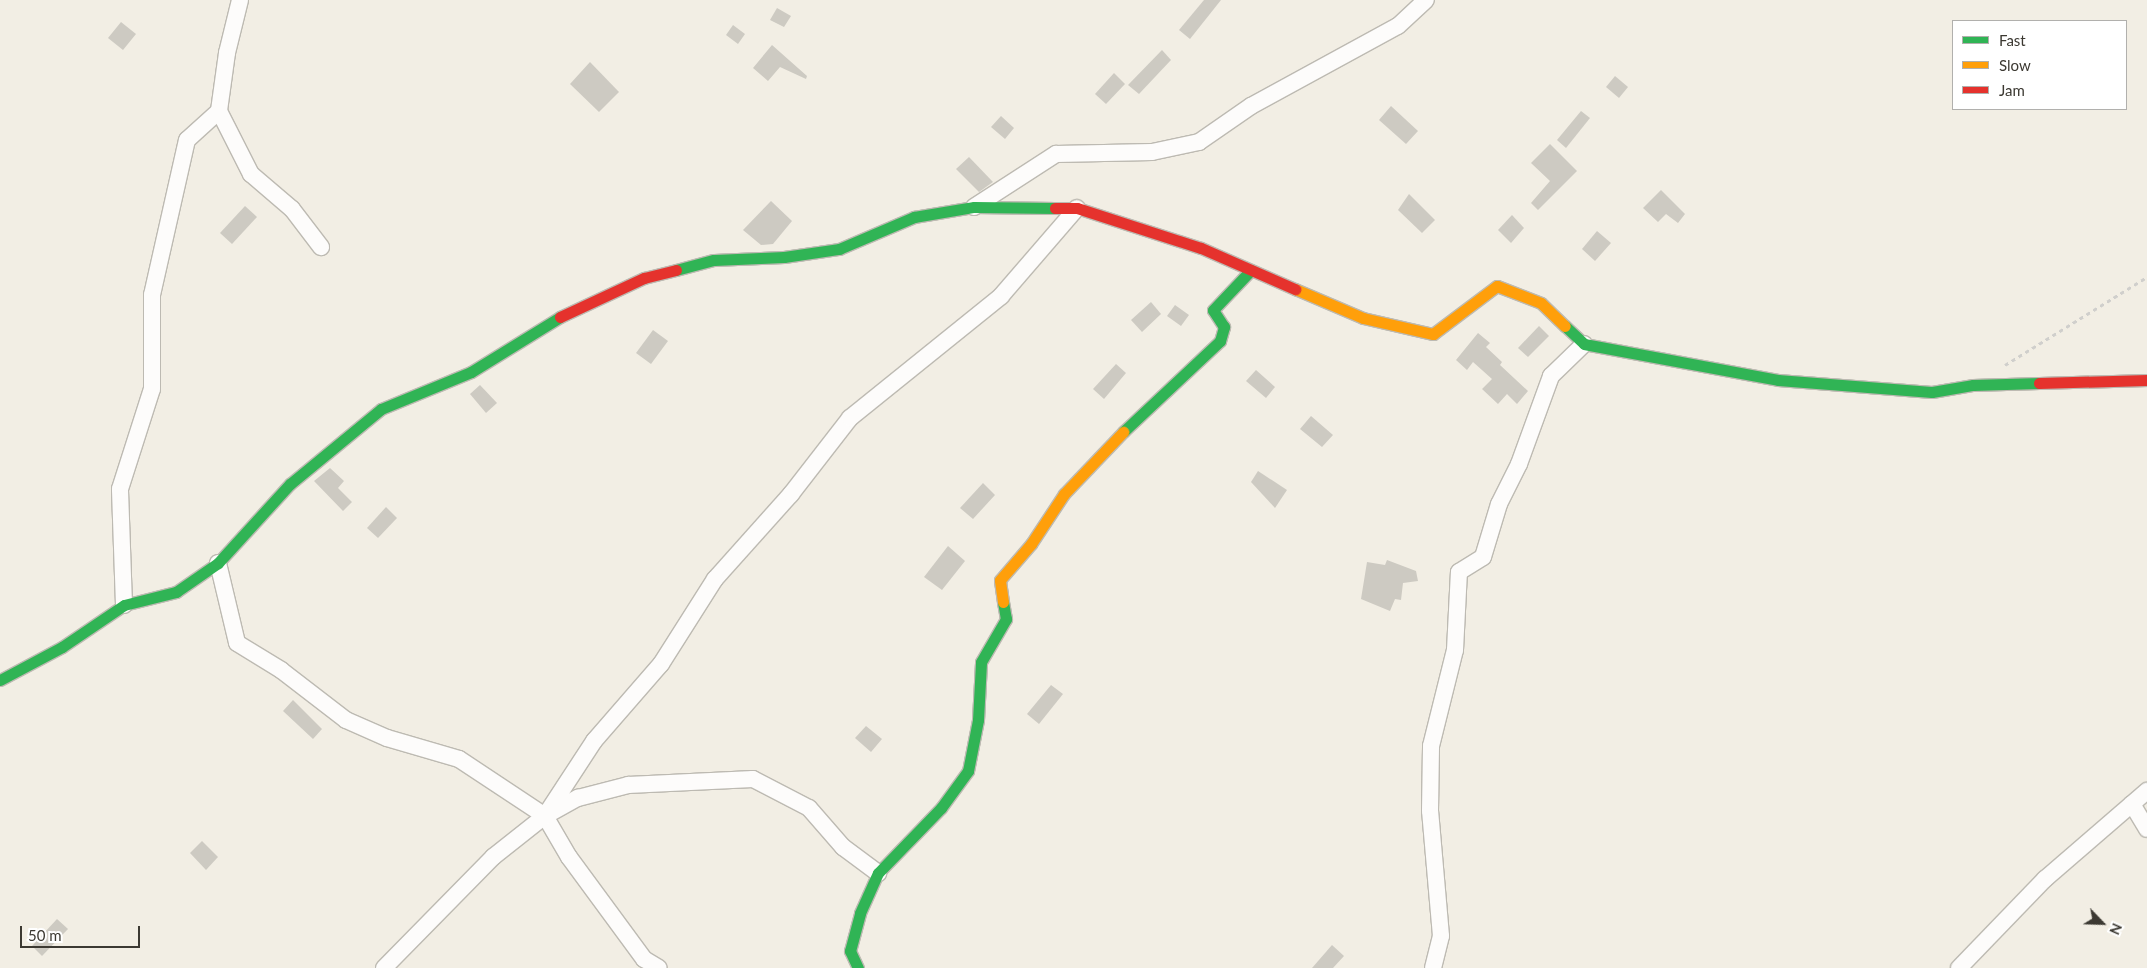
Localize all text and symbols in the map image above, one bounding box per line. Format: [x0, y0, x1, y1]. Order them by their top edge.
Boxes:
legend [1952, 20, 2127, 110]
text: Fast [1999, 31, 2026, 49]
text: Slow [1999, 56, 2031, 74]
text: Jam [1999, 81, 2025, 99]
north arrow [2077, 898, 2127, 948]
scale bar [22, 916, 142, 948]
text: N [2106, 921, 2126, 938]
text: 50 m [28, 926, 62, 944]

